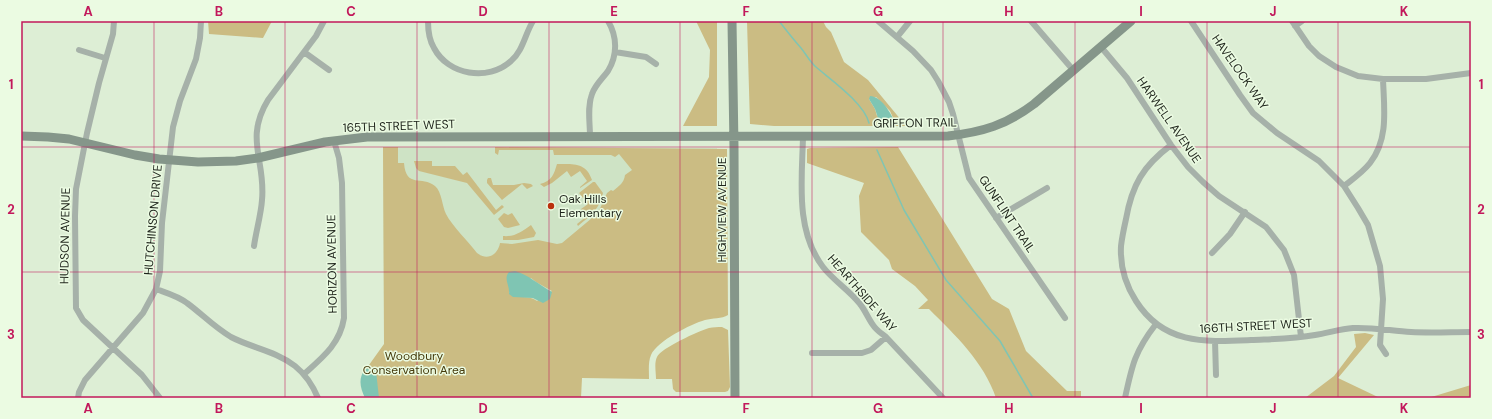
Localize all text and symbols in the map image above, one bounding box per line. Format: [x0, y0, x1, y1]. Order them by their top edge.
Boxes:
text: A [83, 3, 93, 20]
text: B [215, 3, 223, 20]
text: C [346, 3, 356, 20]
text: D [478, 3, 488, 20]
text: E [610, 3, 618, 20]
text: F [742, 3, 750, 20]
text: G [873, 3, 883, 20]
text: H [1004, 3, 1014, 20]
text: I [1139, 3, 1143, 20]
text: J [1269, 3, 1277, 20]
text: K [1400, 3, 1409, 20]
street label: HAVELOCK WAY [1208, 31, 1272, 113]
street label: HARWELL AVENUE [1133, 74, 1205, 166]
text: 1 [9, 76, 13, 93]
text: 1 [1479, 76, 1483, 93]
street label: GRIFFON TRAIL [873, 114, 957, 132]
street label: 165TH STREET WEST [343, 116, 456, 136]
street label: HIGHVIEW AVENUE [714, 157, 730, 263]
street label: HUTCHINSON DRIVE [140, 164, 166, 276]
street label: GUNFLINT TRAIL [975, 172, 1039, 256]
street label: HUDSON AVENUE [56, 187, 74, 284]
place label: Oak Hills Elementary [559, 191, 622, 221]
text: 2 [7, 201, 15, 218]
marker: Oak Hills Elementary [546, 201, 556, 211]
text: 2 [1477, 201, 1485, 218]
street label: HORIZON AVENUE [323, 214, 341, 314]
street label: HEARTHSIDE WAY [824, 251, 900, 335]
street label: 166TH STREET WEST [1199, 315, 1313, 337]
text: 3 [7, 326, 15, 343]
text: 3 [1477, 326, 1485, 343]
park label: Woodbury Conservation Area [363, 348, 465, 378]
text: A [83, 400, 93, 417]
text: B [215, 400, 223, 417]
text: C [346, 400, 356, 417]
text: D [478, 400, 488, 417]
text: E [610, 400, 618, 417]
text: F [742, 400, 750, 417]
text: G [873, 400, 883, 417]
text: H [1004, 400, 1014, 417]
text: I [1139, 400, 1143, 417]
text: J [1269, 400, 1277, 417]
text: K [1400, 400, 1409, 417]

